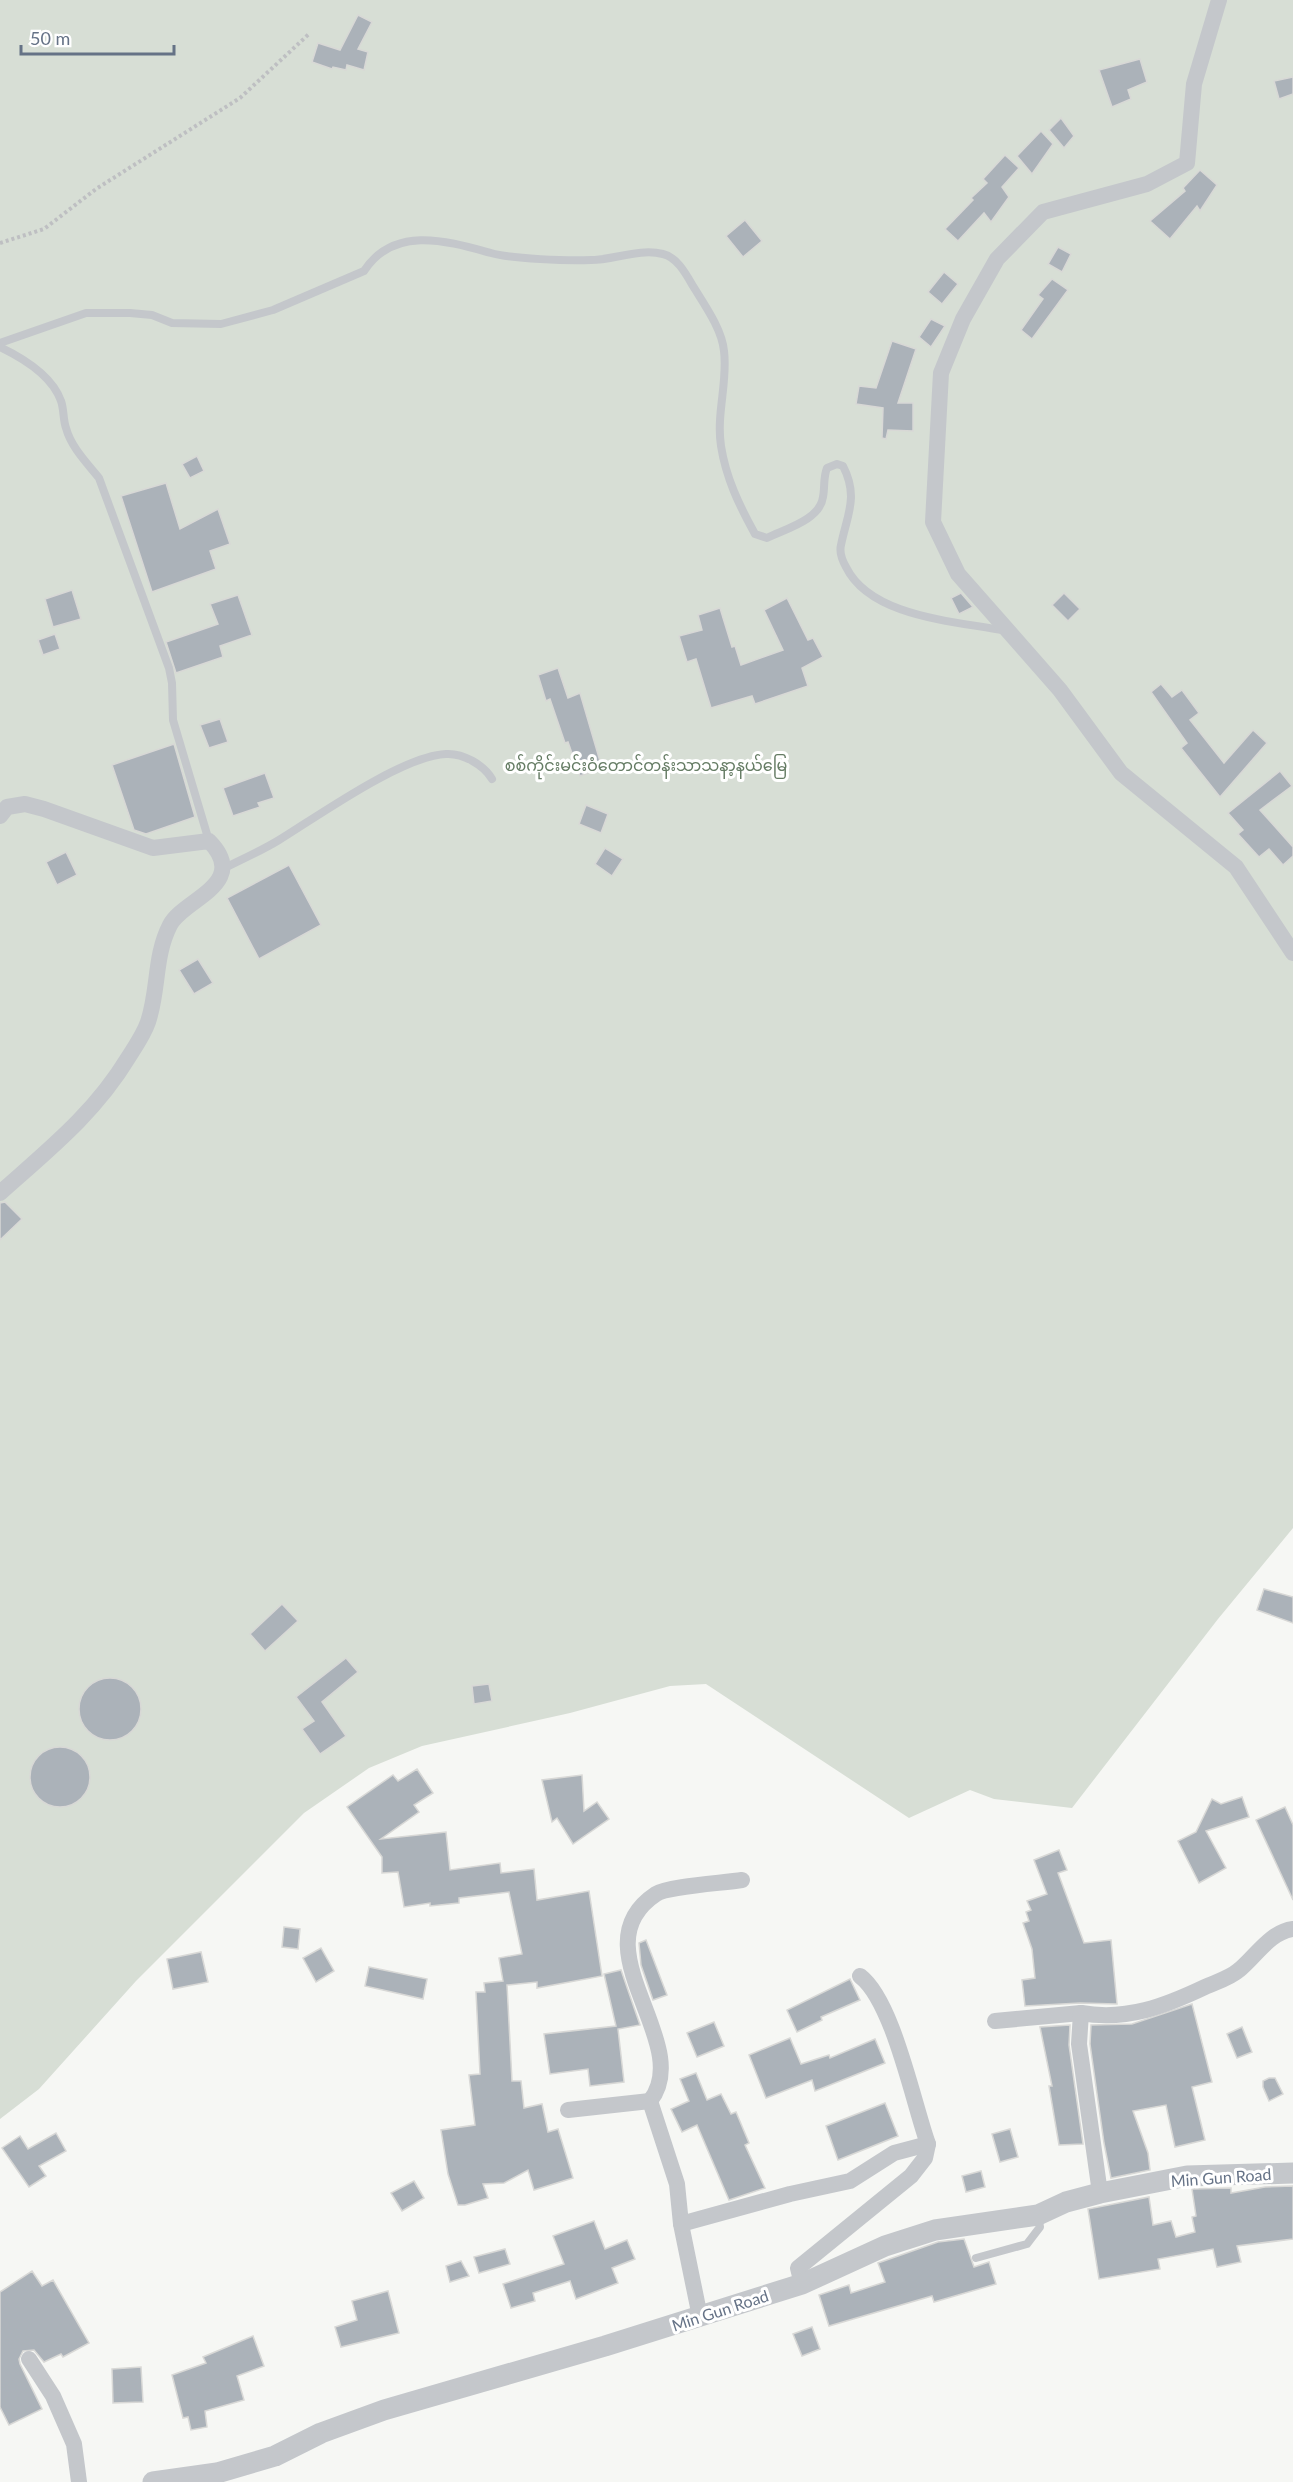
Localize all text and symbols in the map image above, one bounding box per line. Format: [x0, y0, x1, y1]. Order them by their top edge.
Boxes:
scale bar [21, 18, 174, 56]
text: 50 m [30, 27, 70, 49]
park label: စစ်ကိုင်းမင်းဝံတောင်တန်းသာသနာ့နယ်မြေ [505, 754, 787, 780]
street label: Min Gun Road [1170, 2164, 1272, 2190]
street label: Min Gun Road [669, 2285, 771, 2335]

